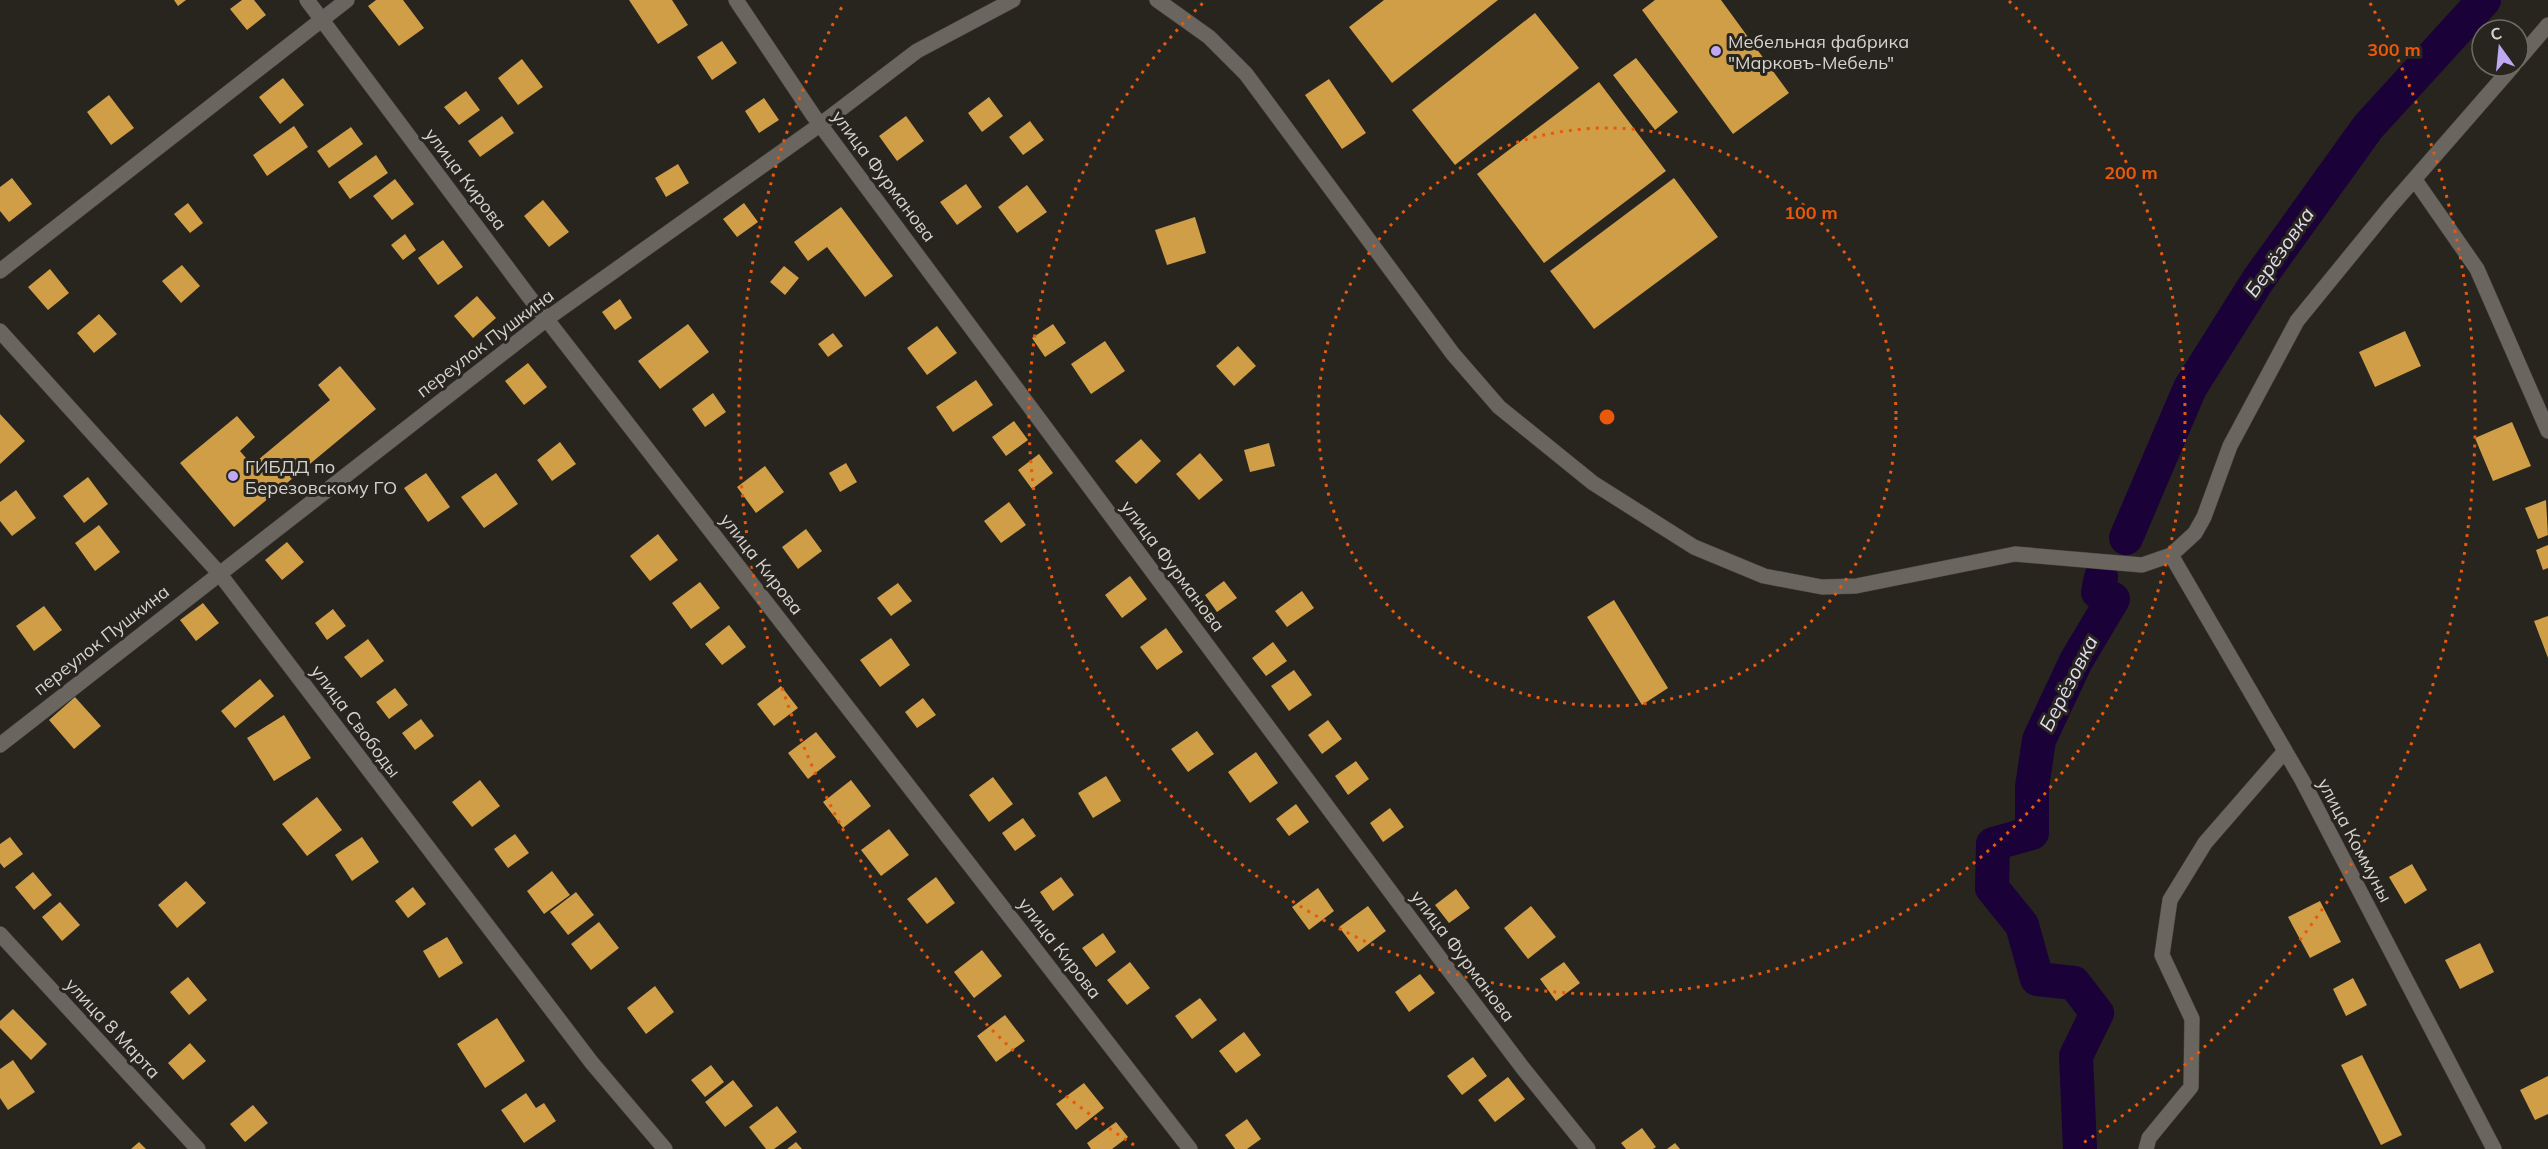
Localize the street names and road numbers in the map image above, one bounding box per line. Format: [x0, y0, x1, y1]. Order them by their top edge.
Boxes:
street label: улица Фурманова [827, 106, 941, 246]
street label: улица Кирова [420, 123, 512, 235]
street label: переулок Пушкина [412, 284, 558, 402]
street label: улица Фурманова [1116, 496, 1230, 636]
street label: улица Кирова [715, 509, 809, 619]
street label: переулок Пушкина [28, 580, 174, 700]
street label: улица Свободы [306, 660, 406, 782]
street label: улица Коммуны [2313, 774, 2397, 906]
street label: улица Фурманова [1406, 886, 1520, 1026]
street label: улица Кирова [1013, 893, 1107, 1003]
street label: улица 8 Марта [61, 973, 165, 1083]

